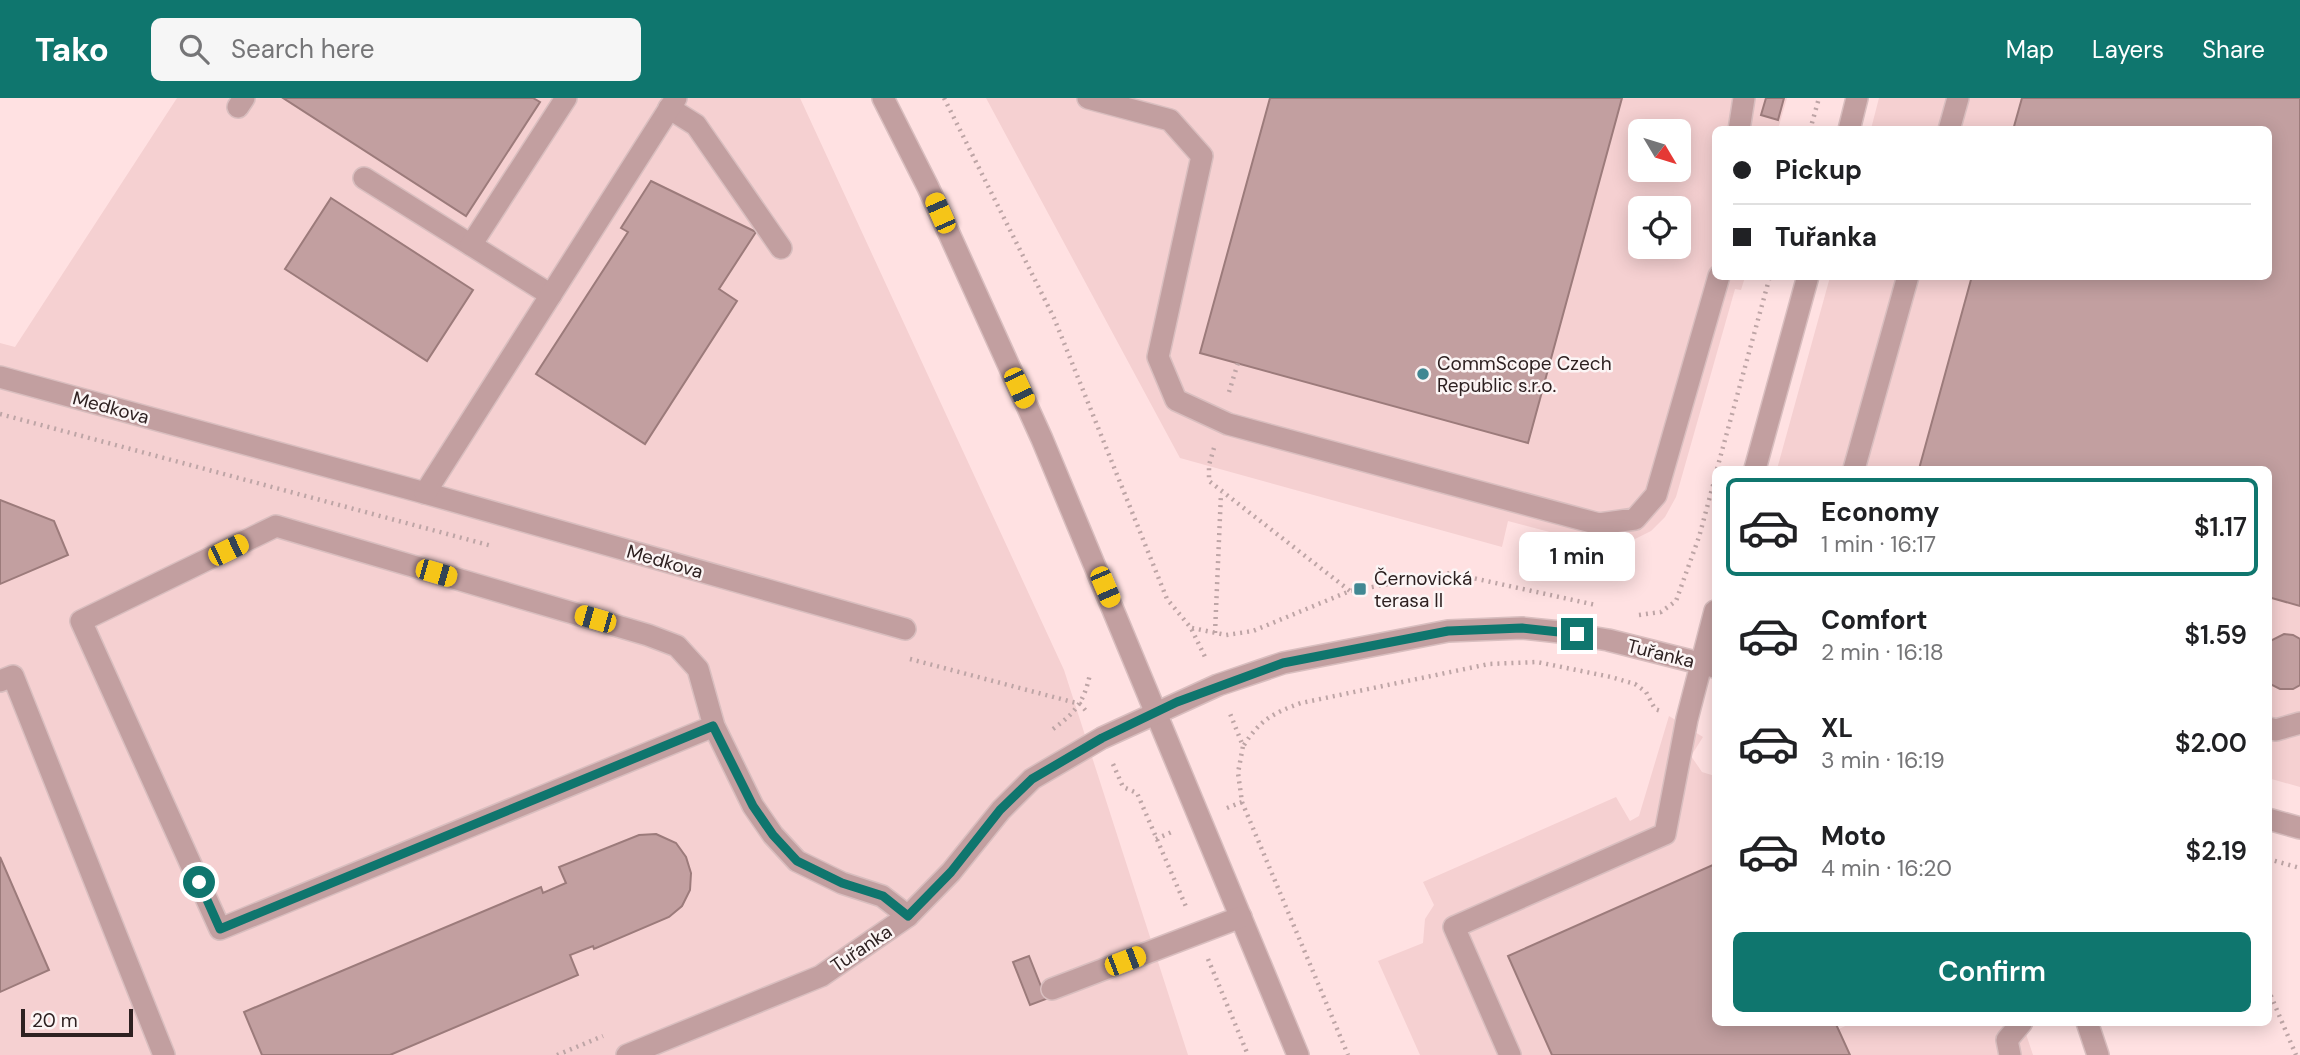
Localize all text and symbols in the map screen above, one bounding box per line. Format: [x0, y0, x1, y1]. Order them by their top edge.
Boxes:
search box [151, 18, 641, 81]
text: Tako [35, 28, 109, 71]
icon: search [175, 30, 213, 68]
text: Search here [231, 32, 374, 66]
text: Map [2006, 34, 2054, 65]
text: Layers [2092, 34, 2164, 65]
text: Share [2202, 34, 2265, 65]
north arrow [1628, 119, 1690, 182]
map controls [1628, 119, 1691, 259]
text: Pickup [1775, 153, 1862, 187]
car [922, 190, 959, 236]
button: locate [1628, 196, 1691, 259]
text: Tuřanka [1775, 220, 1877, 254]
place label: CommScope Czech Republic s.r.o. [1437, 351, 1612, 398]
car [1001, 365, 1038, 411]
marker: CommScope Czech Republic s.r.o. [1415, 366, 1431, 382]
street label: Medkova [70, 385, 152, 430]
text: Economy [1821, 495, 1939, 529]
icon: car [1737, 496, 1800, 559]
text: $1.17 [2194, 510, 2247, 544]
text: 1 min · 16:17 [1821, 529, 1936, 559]
car [205, 531, 252, 569]
callout: 1 min [1519, 532, 1635, 582]
street label: Medkova [624, 539, 706, 584]
text: 1 min [1550, 541, 1604, 571]
car [413, 557, 460, 589]
car [1088, 564, 1123, 610]
place label: Černovická terasa II [1374, 566, 1472, 613]
marker: Černovická terasa II [1352, 581, 1368, 597]
car [572, 603, 619, 635]
text: Comfort [1821, 603, 1927, 637]
icon: car [1737, 604, 1800, 667]
route end [1561, 618, 1593, 650]
text: $1.59 [2184, 618, 2247, 652]
street label: Tuřanka [1625, 633, 1697, 674]
text: 2 min · 16:18 [1821, 637, 1944, 667]
text: XL [1821, 711, 1853, 745]
icon: car [1737, 712, 1800, 775]
text: $2.00 [2175, 726, 2247, 760]
text: 3 min · 16:19 [1821, 745, 1945, 775]
text: Moto [1821, 819, 1886, 853]
icon: car [1737, 820, 1800, 883]
text: $2.19 [2186, 834, 2247, 868]
text: 4 min · 16:20 [1821, 853, 1952, 883]
route start [183, 866, 215, 898]
street label: Tuřanka [826, 919, 897, 978]
button: Confirm [1733, 932, 2251, 1012]
car [1102, 944, 1149, 978]
scale bar [21, 1006, 133, 1038]
text: 20 m [32, 1008, 78, 1033]

